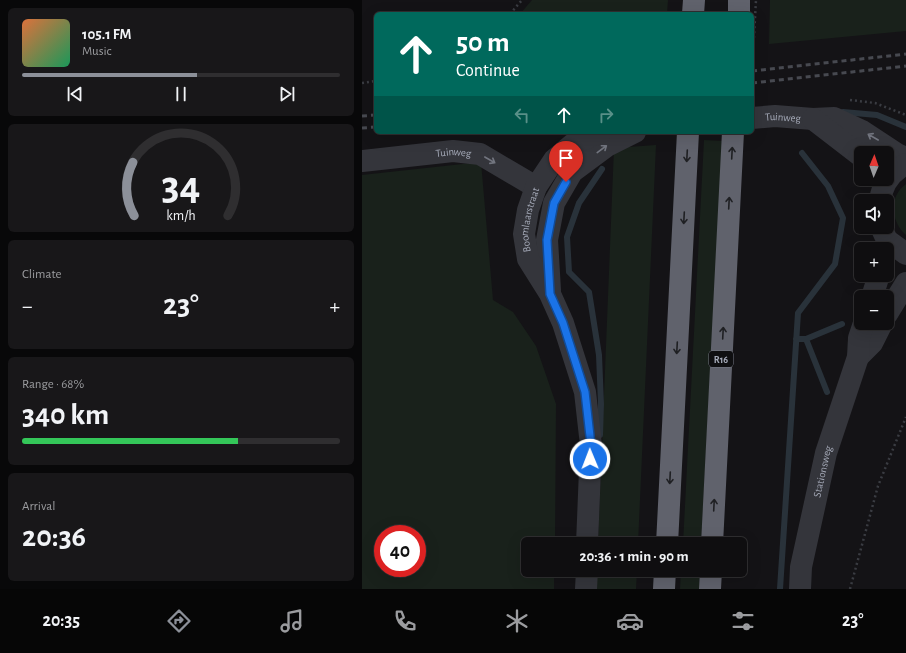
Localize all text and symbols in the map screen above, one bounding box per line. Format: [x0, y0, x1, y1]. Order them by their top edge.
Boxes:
text: 105.1 FM [82, 27, 131, 42]
icon: ahead [390, 28, 442, 80]
text: 50 m [456, 29, 510, 57]
text: Music [82, 45, 112, 58]
text: Continue [456, 62, 520, 80]
icon: previous [64, 83, 86, 105]
icon: pause [170, 83, 192, 105]
icon: next [276, 83, 298, 105]
icon: left [511, 104, 533, 126]
icon: ahead [553, 104, 575, 126]
icon: right [595, 104, 617, 126]
street label: Tuinweg [765, 111, 802, 124]
one-way arrow [867, 133, 879, 141]
pin [549, 141, 583, 182]
one-way arrow [597, 145, 608, 154]
street label: Tuinweg [435, 146, 472, 159]
north arrow [854, 146, 894, 186]
map controls [854, 146, 894, 330]
icon: arrive [555, 147, 577, 169]
one-way arrow [728, 147, 736, 160]
one-way arrow [683, 149, 690, 162]
one-way arrow [484, 156, 496, 164]
text: 34 [162, 166, 200, 207]
street label: Boomlaarstraat [519, 186, 542, 253]
button: sound [854, 194, 894, 234]
one-way arrow [726, 197, 733, 210]
text: km/h [166, 209, 196, 223]
one-way arrow [680, 211, 687, 224]
button: + [854, 242, 894, 282]
text: Climate [22, 268, 61, 281]
text: 23° [163, 290, 199, 320]
button: − [854, 290, 894, 330]
text: − [22, 295, 33, 317]
text: + [329, 295, 340, 317]
one-way arrow [719, 327, 726, 340]
one-way arrow [673, 341, 681, 354]
road number: R16 [709, 351, 733, 367]
text: Range · 68% [22, 378, 84, 391]
text: 340 km [22, 400, 109, 430]
position arrow [569, 438, 611, 480]
street label: Stationsweg [811, 444, 834, 498]
one-way arrow [667, 471, 674, 484]
one-way arrow [710, 499, 718, 512]
text: Arrival [22, 500, 55, 513]
text: 20:36 [22, 522, 86, 552]
speed limit sign: 40 [374, 525, 426, 577]
text: 20:36 · 1 min · 90 m [579, 549, 689, 564]
icon: directions [165, 607, 193, 635]
icon: music [278, 607, 306, 635]
icon: phone [391, 607, 419, 635]
icon: climate [503, 607, 531, 635]
icon: car [616, 607, 644, 635]
icon: filters [729, 607, 757, 635]
text: 20:35 [42, 612, 80, 630]
text: 23° [842, 612, 863, 630]

